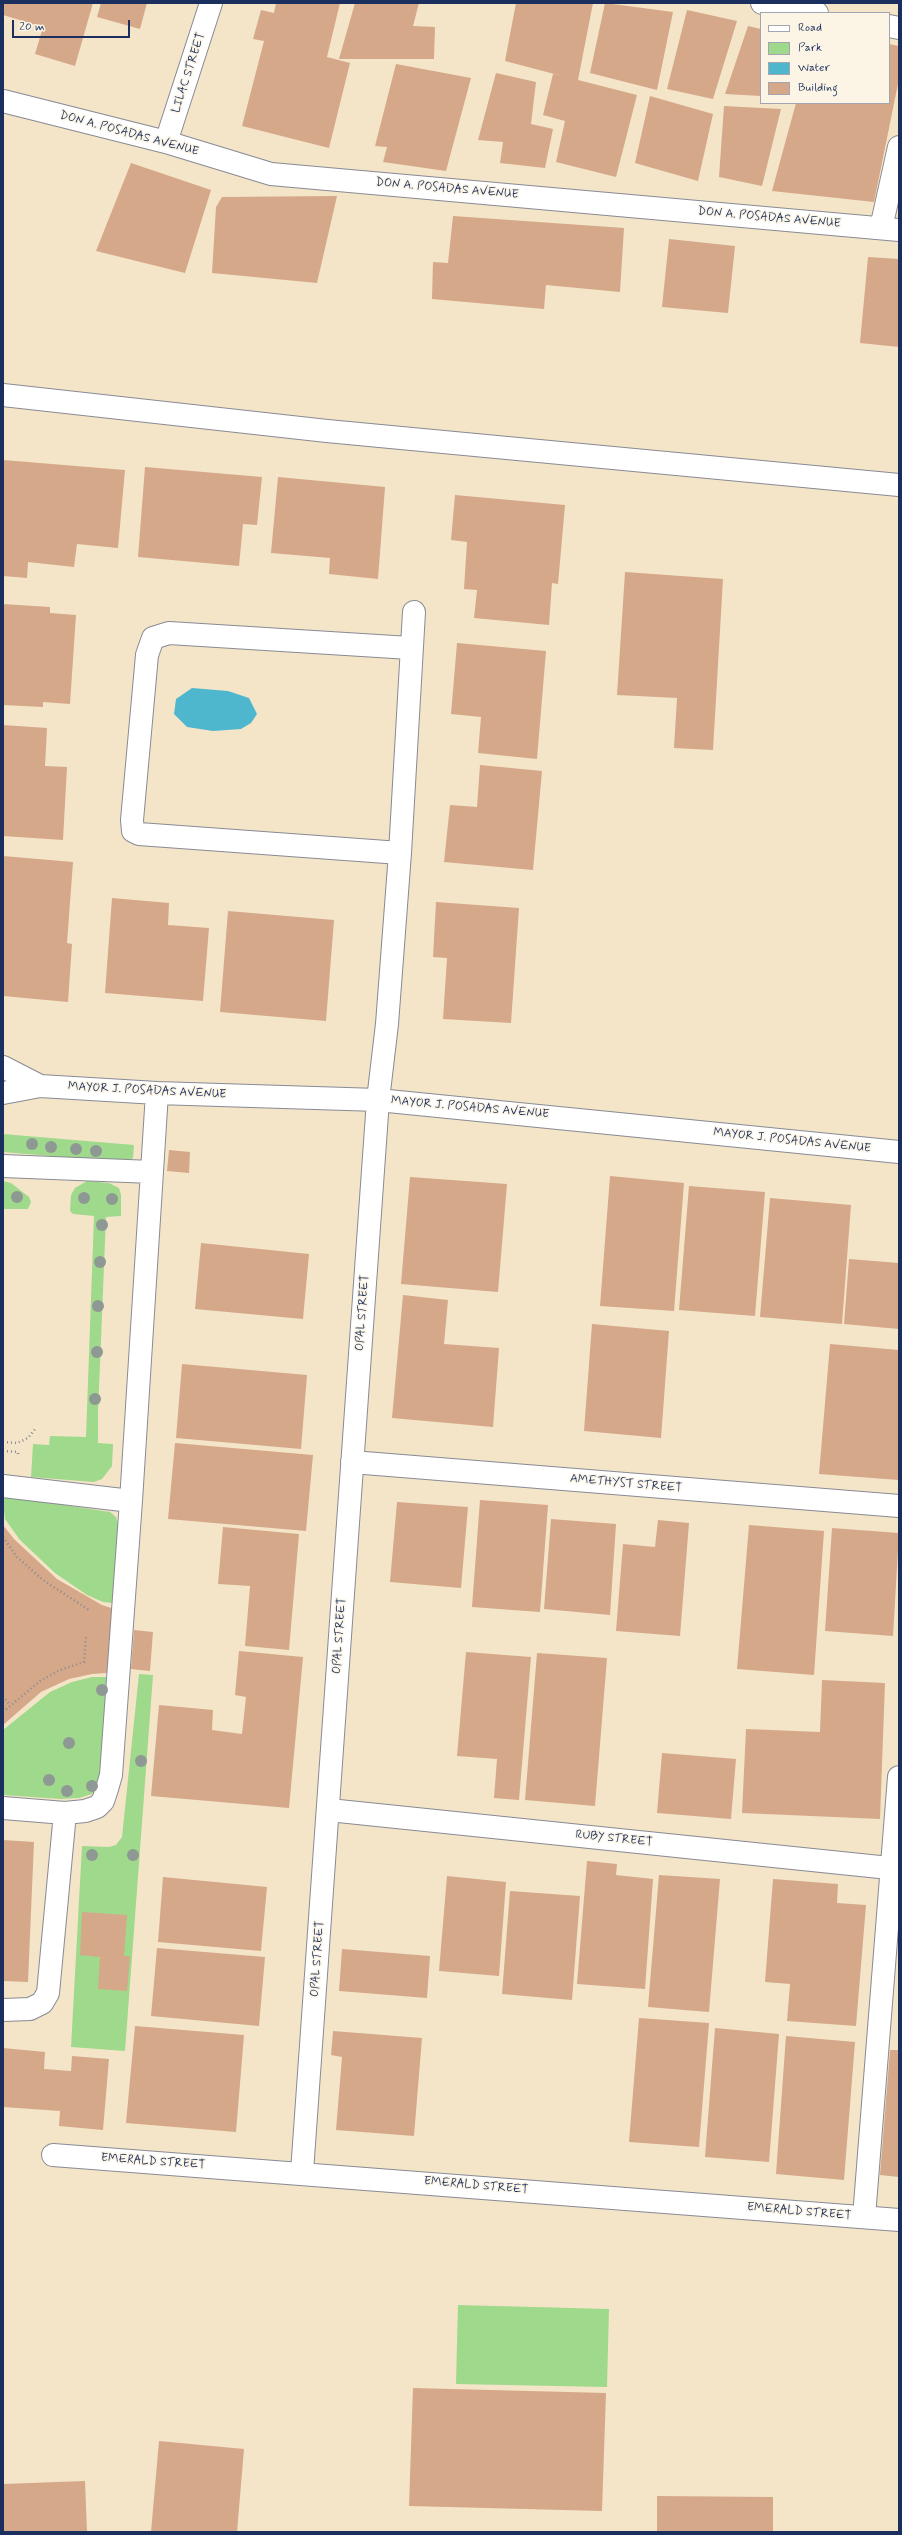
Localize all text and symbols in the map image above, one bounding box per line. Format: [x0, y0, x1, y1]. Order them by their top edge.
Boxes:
scale bar [14, 12, 132, 38]
legend [760, 12, 890, 104]
text: 20 m [19, 19, 45, 35]
text: Road [798, 20, 822, 36]
street label: LILAC STREET [169, 31, 209, 115]
text: Park [798, 40, 822, 56]
text: Water [798, 60, 830, 76]
text: Building [798, 80, 838, 96]
street label: DON A. POSADAS AVENUE [58, 109, 200, 159]
street label: DON A. POSADAS AVENUE [375, 176, 519, 202]
street label: DON A. POSADAS AVENUE [697, 205, 841, 231]
street label: MAYOR J. POSADAS AVENUE [68, 1080, 226, 1102]
street label: MAYOR J. POSADAS AVENUE [390, 1094, 550, 1122]
street label: MAYOR J. POSADAS AVENUE [712, 1126, 872, 1156]
street label: OPAL STREET [353, 1274, 373, 1352]
street label: AMETHYST STREET [569, 1472, 683, 1496]
street label: OPAL STREET [330, 1597, 350, 1675]
street label: RUBY STREET [575, 1828, 653, 1850]
street label: OPAL STREET [308, 1920, 328, 1998]
street label: EMERALD STREET [100, 2151, 206, 2173]
street label: EMERALD STREET [423, 2174, 529, 2198]
street label: EMERALD STREET [746, 2200, 852, 2224]

